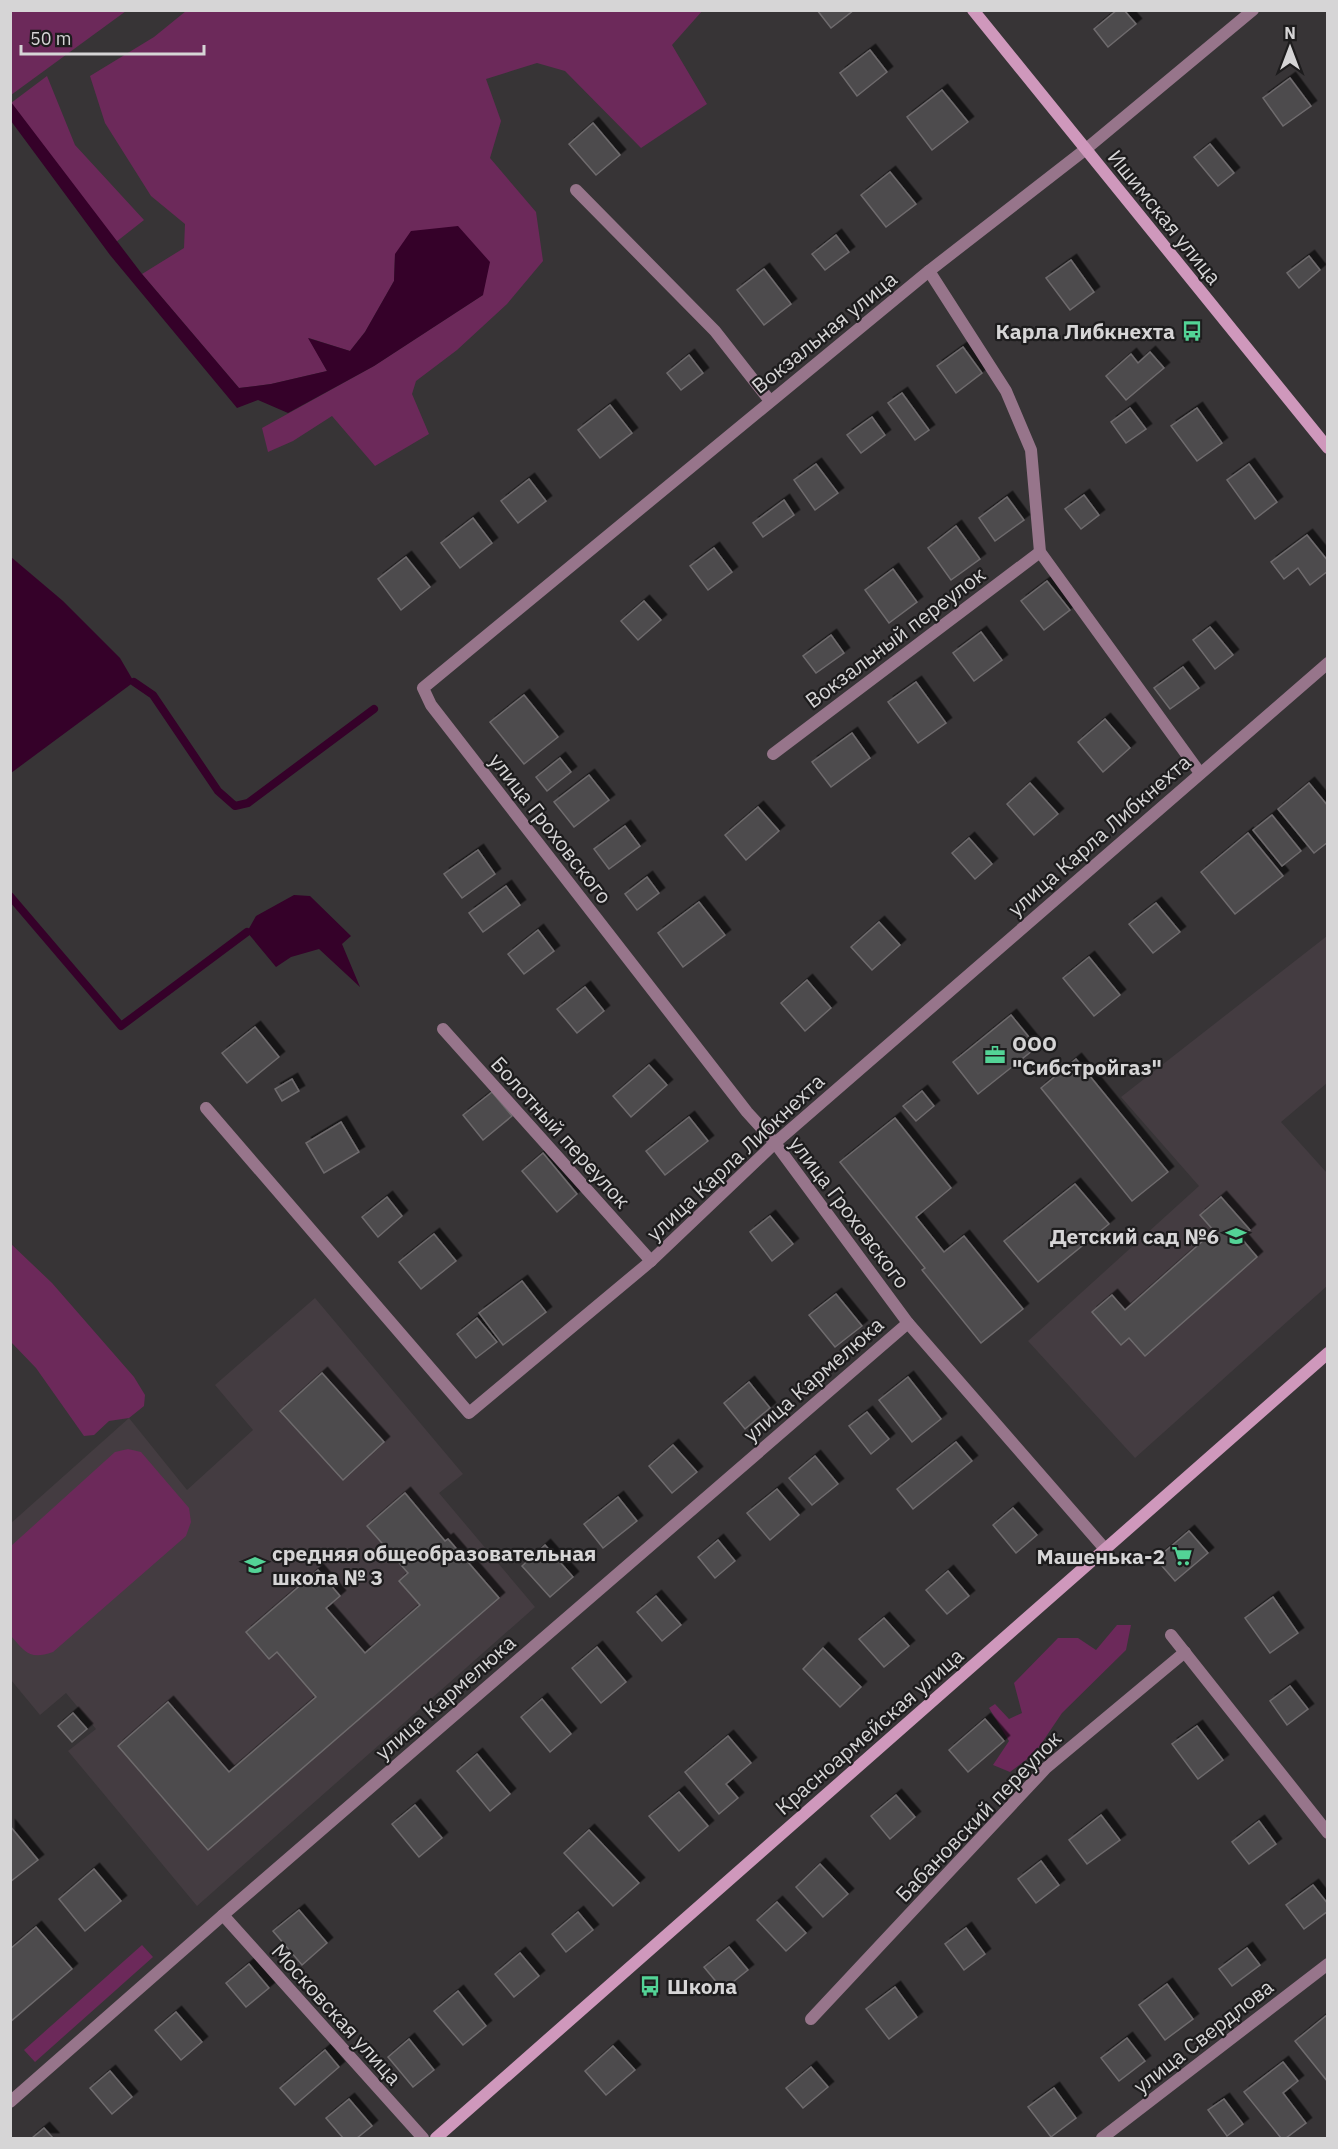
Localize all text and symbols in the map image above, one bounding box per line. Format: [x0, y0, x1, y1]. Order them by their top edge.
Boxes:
scale bar [21, 18, 204, 56]
north arrow [1260, 18, 1320, 78]
text: N [1284, 23, 1296, 43]
text: 50 m [30, 27, 72, 50]
street label: Ишимская улица [1102, 144, 1228, 290]
street label: Вокзальная улица [745, 265, 903, 399]
place label: Карла Либкнехта [996, 317, 1175, 345]
bus stop icon: Карла Либкнехта [1180, 319, 1204, 343]
street label: Вокзальный переулок [799, 560, 991, 714]
street label: улица Гроховского [483, 747, 619, 909]
street label: улица Карла Либкнехта [1002, 748, 1196, 922]
place label: ООО "Сибстройгаз" [1012, 1029, 1162, 1081]
office icon: ООО "Сибстройгаз" [983, 1043, 1007, 1067]
street label: Болотный переулок [485, 1050, 637, 1214]
street label: улица Карла Либкнехта [640, 1067, 830, 1247]
street label: улица Гроховского [783, 1130, 917, 1294]
place label: Детский сад №6 [1050, 1222, 1219, 1250]
school or university icon: Детский сад №6 [1224, 1224, 1248, 1248]
street label: улица Кармелюка [737, 1310, 889, 1448]
place label: средняя общеобразовательная школа № 3 [272, 1539, 596, 1591]
place label: Машенька-2 [1037, 1542, 1165, 1570]
supermarket icon: Машенька-2 [1170, 1544, 1194, 1568]
school or university icon: средняя общеобразовательная школа № 3 [243, 1553, 267, 1577]
street label: улица Кармелюка [369, 1628, 521, 1766]
street label: Красноармейская улица [769, 1641, 969, 1821]
street label: Бабановский переулок [889, 1724, 1067, 1908]
street label: Московская улица [266, 1937, 408, 2091]
place label: Школа [667, 1972, 737, 2000]
street label: улица Свердлова [1127, 1972, 1279, 2100]
bus stop icon: Школа [638, 1974, 662, 1998]

